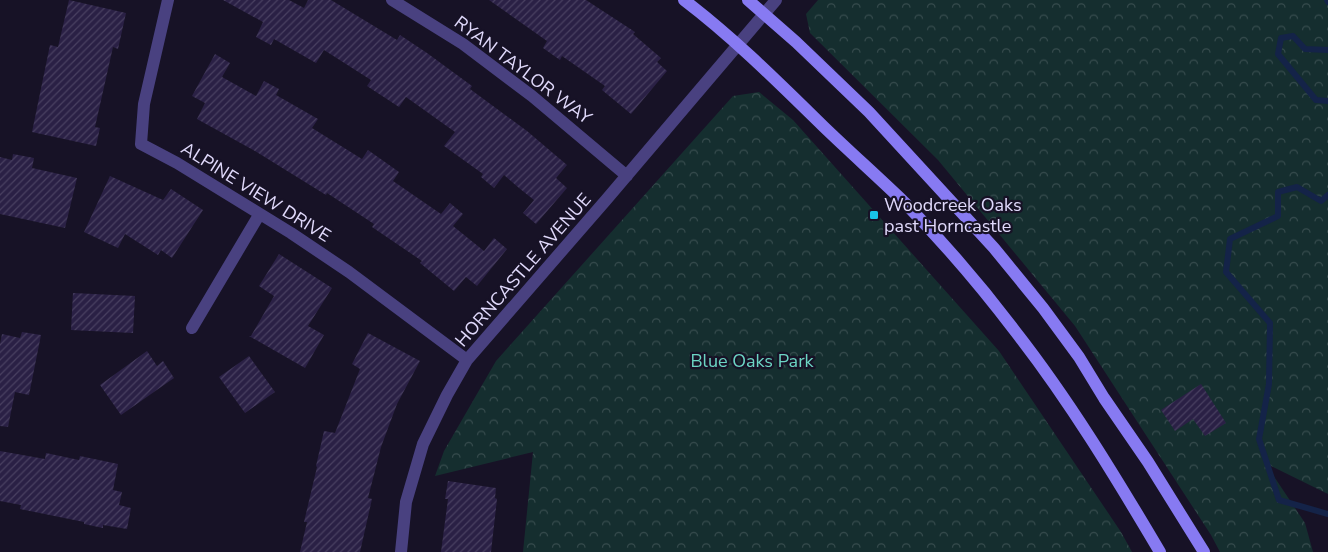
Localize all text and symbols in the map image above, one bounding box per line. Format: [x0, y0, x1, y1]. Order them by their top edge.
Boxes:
street label: RYAN TAYLOR WAY [449, 10, 597, 130]
street label: ALPINE VIEW DRIVE [177, 136, 335, 248]
street label: HORNCASTLE AVENUE [450, 188, 596, 352]
place label: Woodcreek Oaks past Horncastle [884, 193, 1022, 238]
marker: Woodcreek Oaks past Horncastle [868, 209, 880, 221]
park label: Blue Oaks Park [690, 349, 815, 373]

